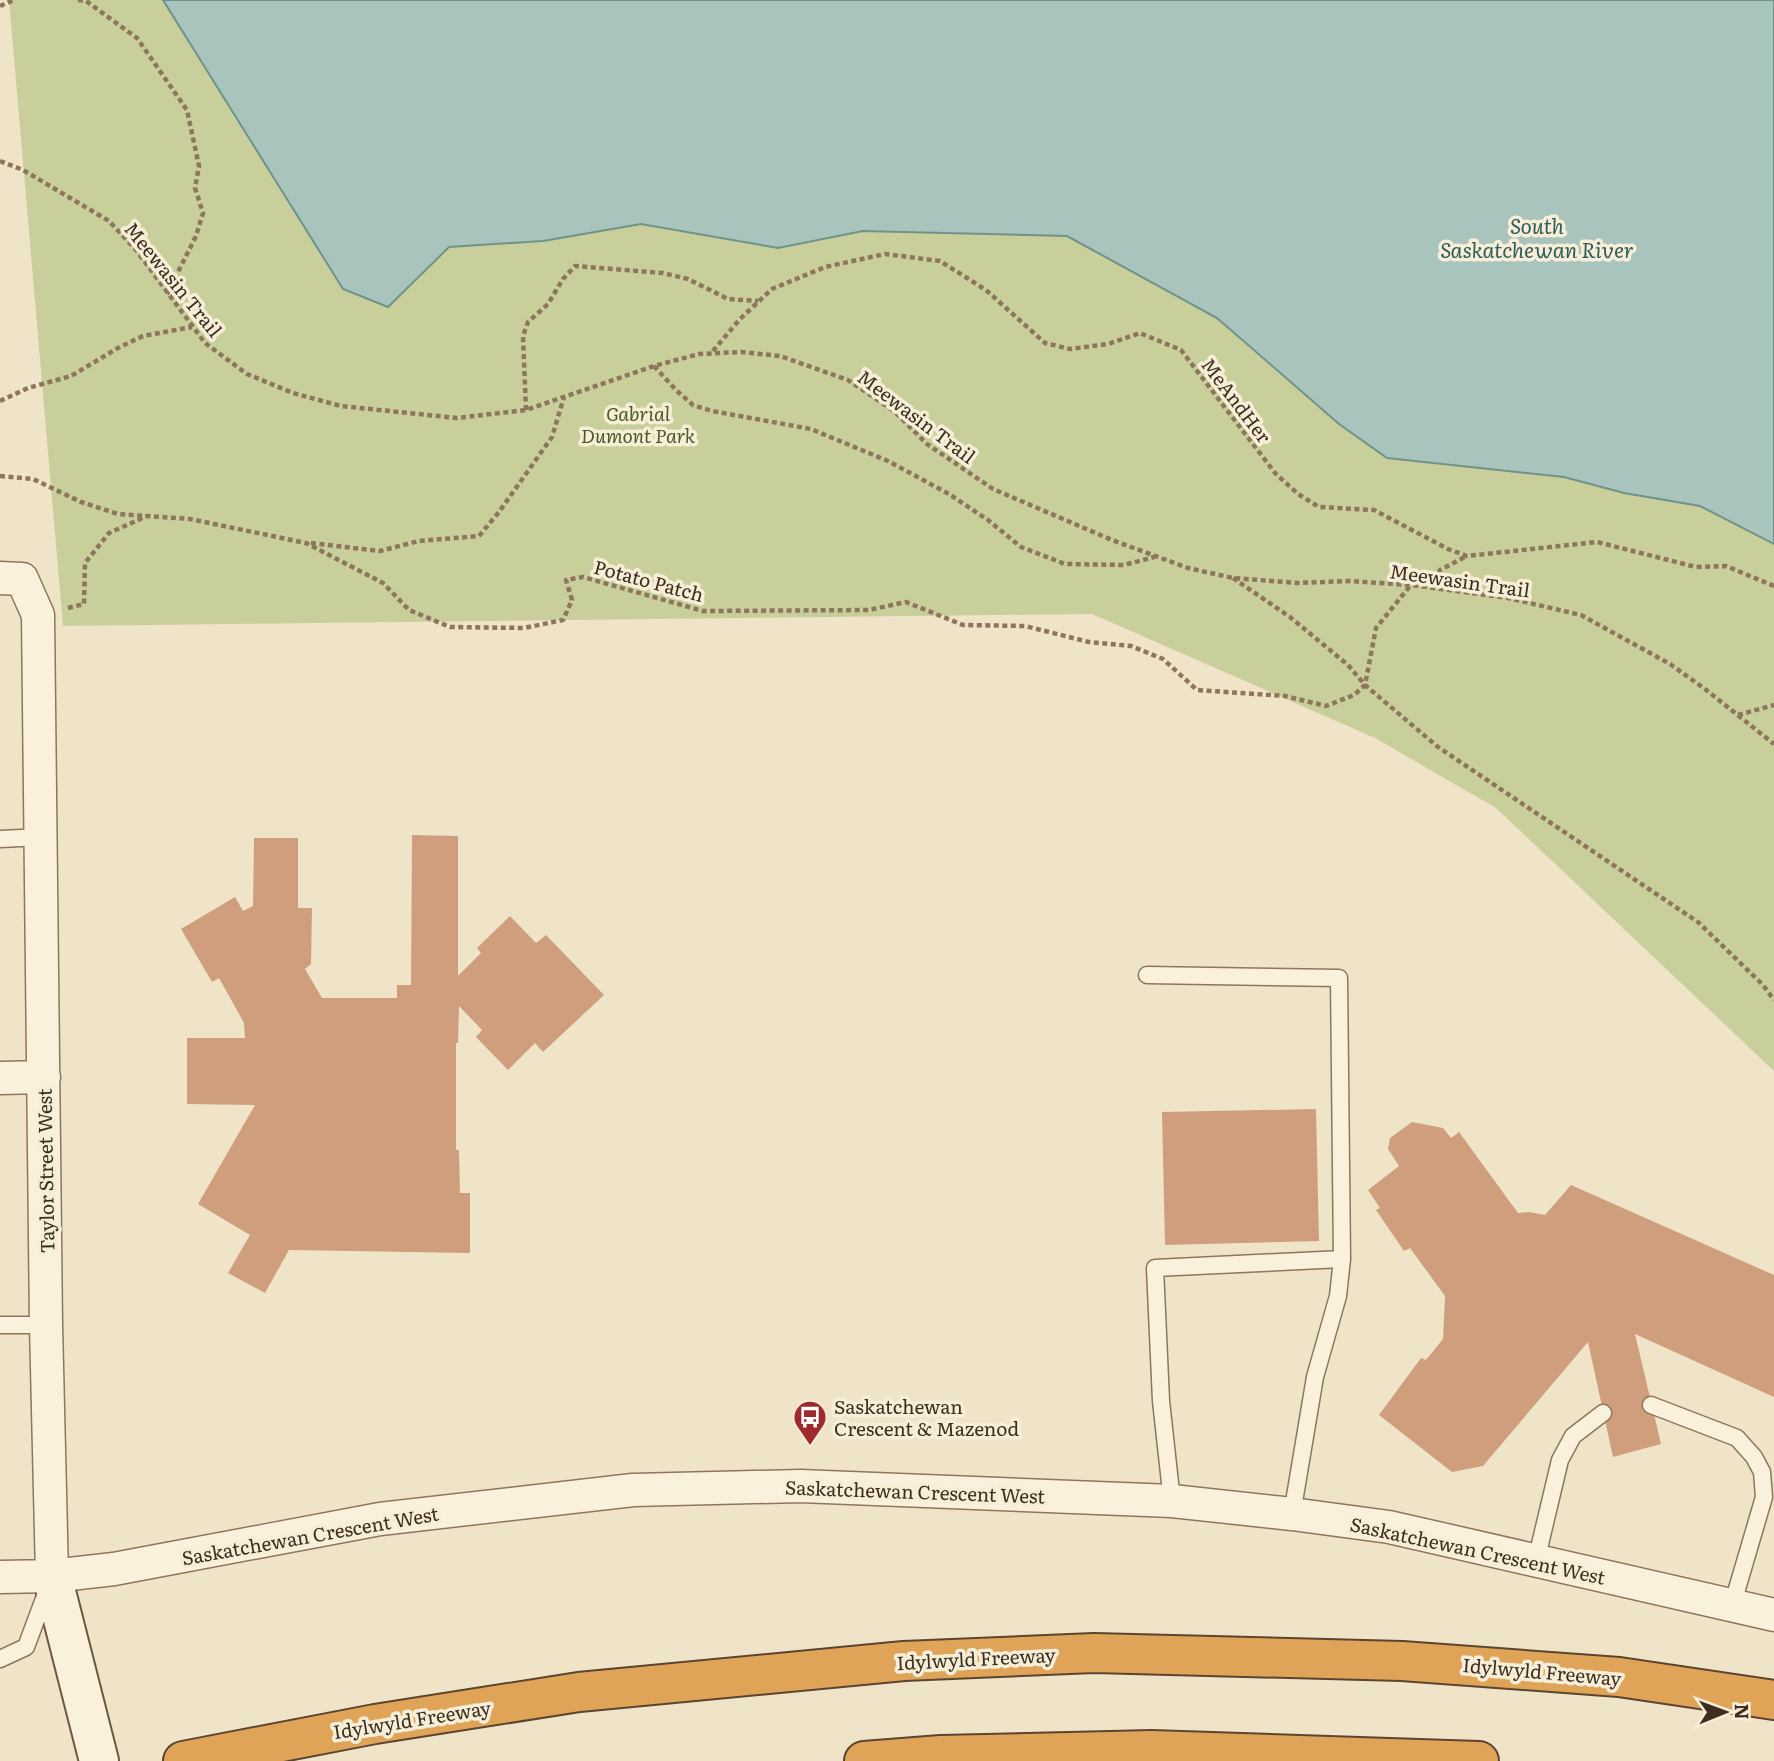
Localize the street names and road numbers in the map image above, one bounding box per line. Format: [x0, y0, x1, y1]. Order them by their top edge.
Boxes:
street label: Meewasin Trail [119, 215, 229, 343]
street label: MeAndHer [1196, 351, 1278, 449]
street label: Meewasin Trail [852, 362, 982, 470]
street label: Potato Patch [591, 552, 707, 608]
street label: Meewasin Trail [1388, 556, 1532, 604]
street label: Taylor Street West [30, 1088, 60, 1254]
street label: Saskatchewan Crescent West [785, 1472, 1046, 1510]
street label: Saskatchewan Crescent West [179, 1499, 441, 1571]
street label: Saskatchewan Crescent West [1348, 1509, 1608, 1591]
street label: Idylwyld Freeway [896, 1640, 1056, 1676]
street label: Idylwyld Freeway [1461, 1650, 1623, 1692]
street label: Idylwyld Freeway [331, 1693, 493, 1745]

